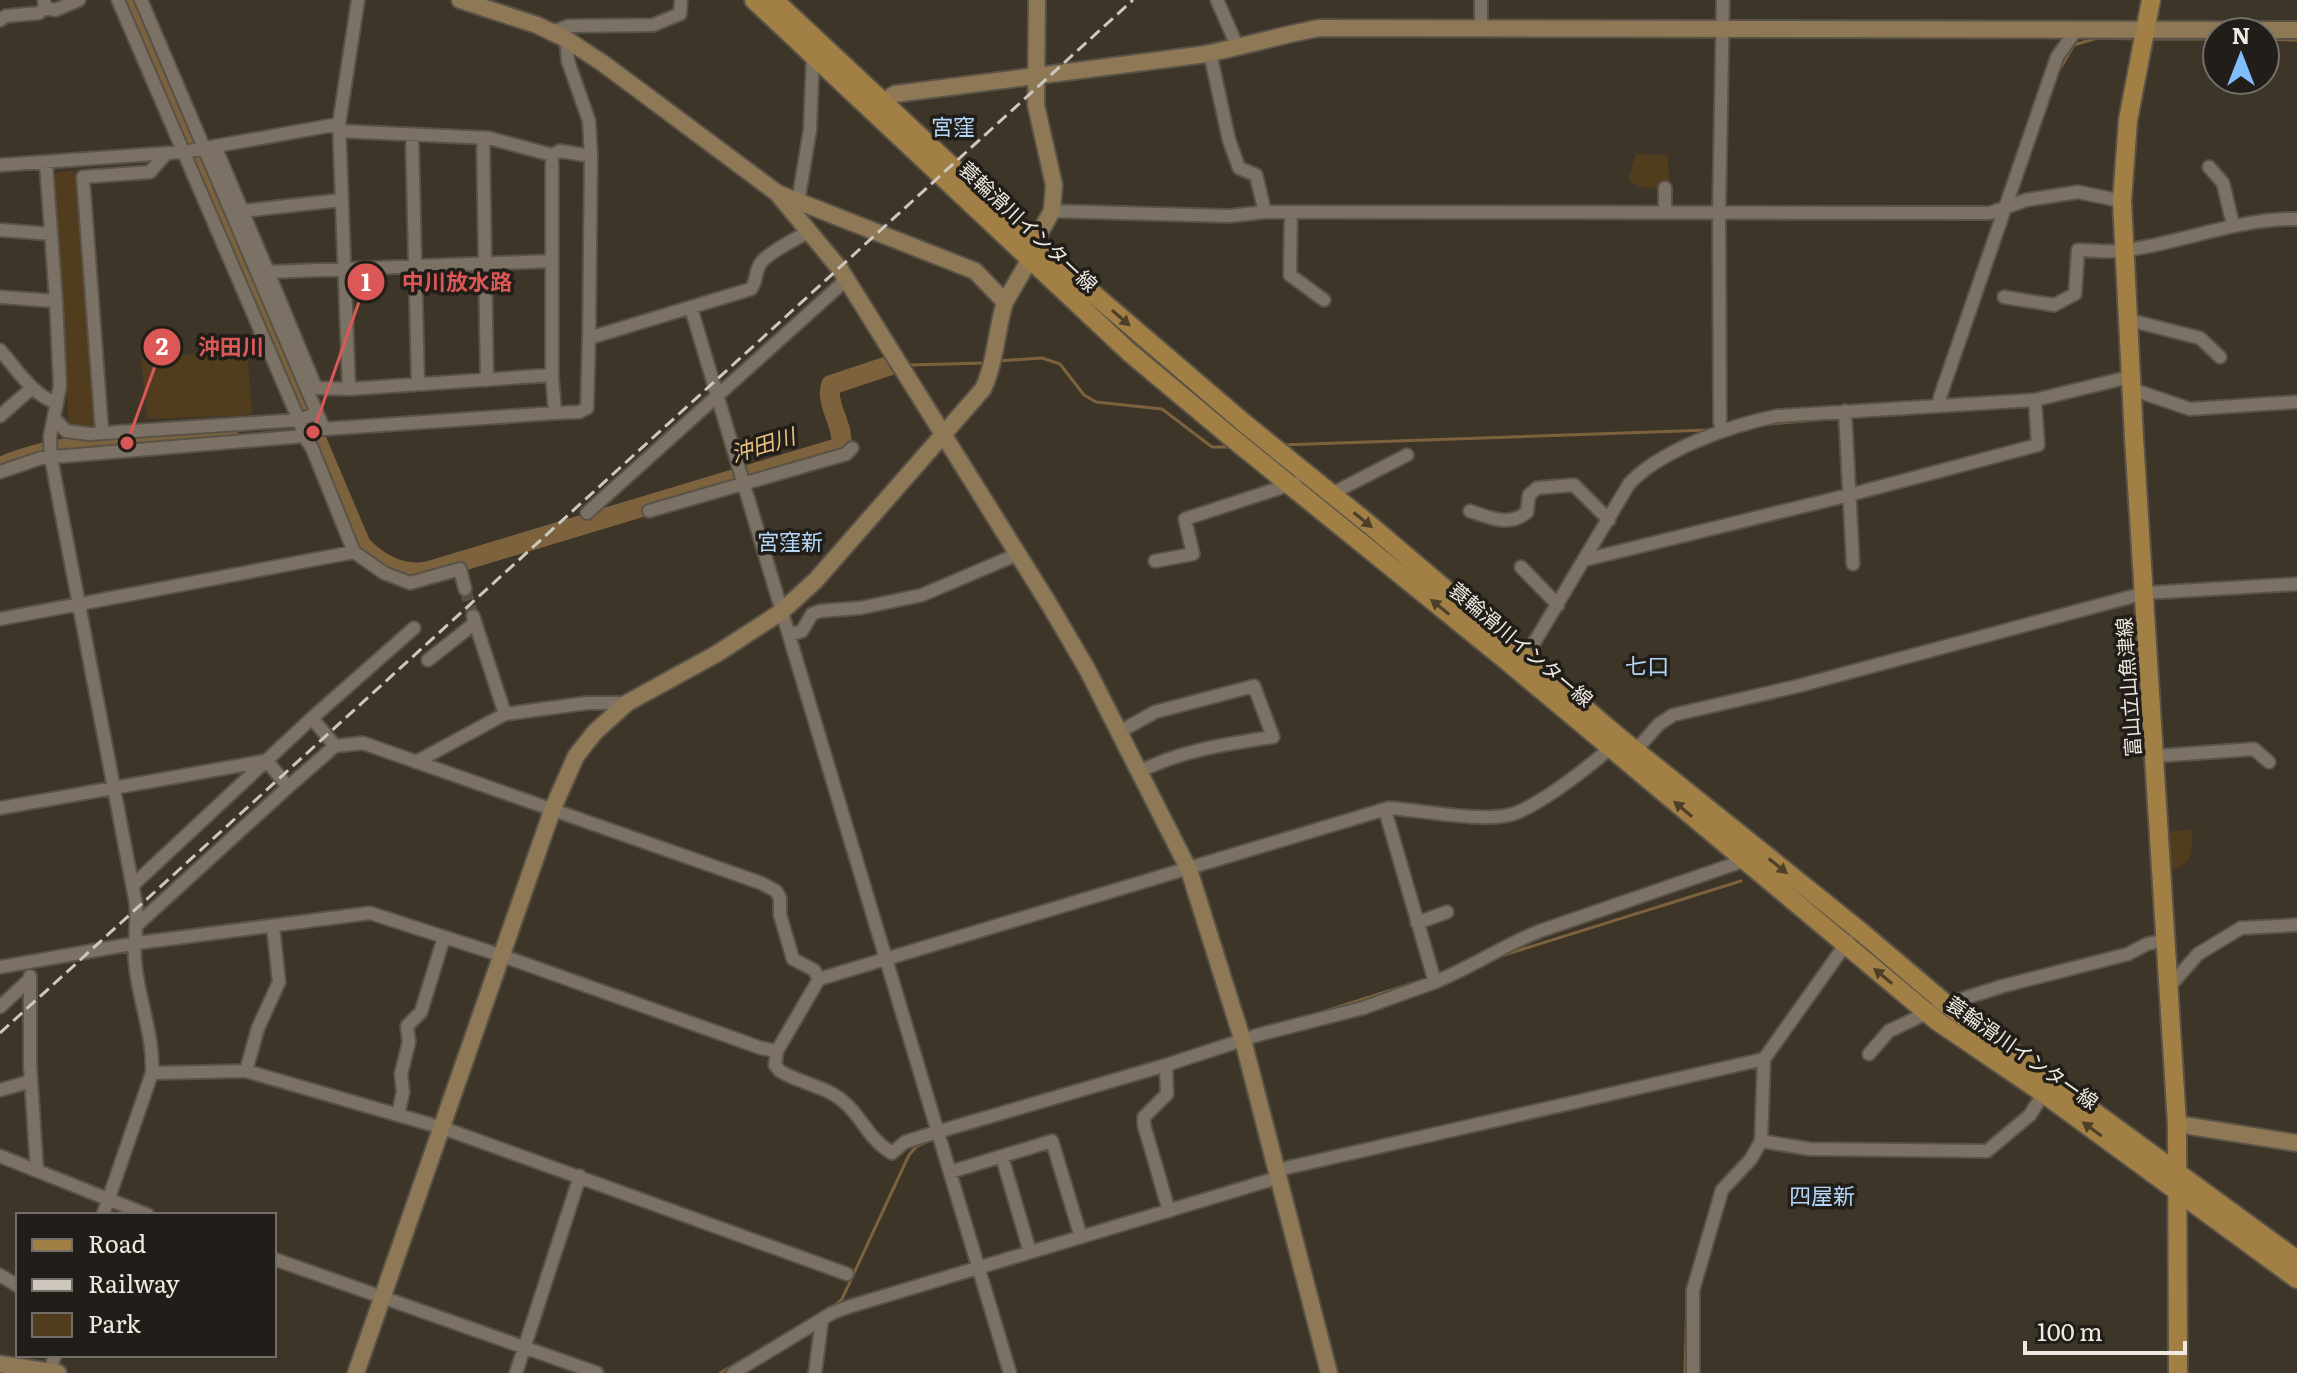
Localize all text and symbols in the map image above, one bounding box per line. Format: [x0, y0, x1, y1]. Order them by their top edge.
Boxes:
north arrow [2201, 16, 2281, 96]
text: N [2232, 18, 2250, 51]
district label: 宮窪 [931, 109, 975, 142]
street label: 蓑輪滑川インター線 [953, 153, 1105, 298]
callout: 中川放水路 [346, 259, 528, 305]
text: 1 [361, 263, 371, 298]
text: 中川放水路 [402, 264, 512, 297]
one-way arrow [1111, 308, 1130, 326]
callout: 沖田川 [142, 324, 280, 370]
text: 2 [156, 327, 169, 362]
text: 沖田川 [198, 329, 264, 362]
water label: 沖田川 [726, 418, 801, 469]
one-way arrow [1353, 511, 1373, 528]
district label: 宮窪新 [757, 524, 823, 557]
street label: 蓑輪滑川インター線 [1444, 574, 1601, 713]
one-way arrow [1430, 599, 1450, 616]
street label: 富山立山魚津線 [2107, 616, 2147, 758]
district label: 七口 [1625, 648, 1669, 681]
one-way arrow [1673, 801, 1693, 818]
one-way arrow [1768, 857, 1788, 873]
one-way arrow [1873, 968, 1893, 985]
street label: 蓑輪滑川インター線 [1941, 987, 2105, 1115]
one-way arrow [2081, 1121, 2103, 1137]
district label: 四屋新 [1789, 1178, 1855, 1211]
legend [16, 1213, 276, 1357]
text: Road [88, 1225, 147, 1260]
text: Railway [88, 1265, 180, 1300]
text: Park [88, 1305, 141, 1340]
scale bar [2025, 1305, 2185, 1355]
text: 100 m [2037, 1313, 2103, 1348]

